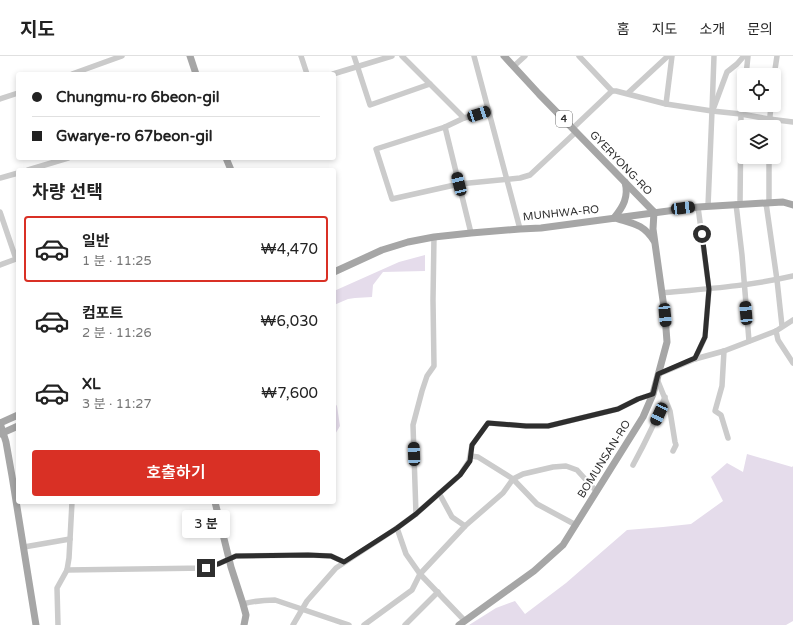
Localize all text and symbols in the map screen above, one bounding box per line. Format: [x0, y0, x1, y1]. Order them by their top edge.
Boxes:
text: 지도 [20, 19, 55, 41]
text: 홈 [617, 21, 630, 38]
text: 지도 [652, 21, 677, 38]
text: 소개 [699, 21, 725, 38]
text: 문의 [747, 21, 773, 38]
map controls [737, 68, 781, 164]
button: locate [737, 68, 781, 112]
text: Chungmu-ro 6beon-gil [56, 88, 219, 106]
car [466, 105, 492, 123]
road number: 4 [556, 111, 572, 127]
button: layers [737, 120, 781, 164]
text: Gwarye-ro 67beon-gil [56, 127, 213, 145]
street label: GYERYONG-RO [587, 128, 655, 198]
car [450, 171, 468, 197]
text: 차량 선택 [32, 181, 103, 203]
car [670, 201, 696, 215]
street label: MUNHWA-RO [522, 203, 600, 223]
route start [693, 225, 711, 243]
icon: car [34, 231, 70, 267]
text: 일반 [82, 232, 110, 250]
text: ₩4,470 [261, 240, 318, 258]
text: 1 분 · 11:25 [82, 253, 152, 269]
car [739, 301, 753, 325]
icon: car [34, 303, 70, 339]
car [658, 303, 672, 327]
text: 컴포트 [82, 304, 123, 322]
text: ₩6,030 [260, 312, 318, 330]
text: 2 분 · 11:26 [82, 325, 152, 341]
icon: car [34, 375, 70, 411]
text: XL [82, 375, 101, 393]
text: ₩7,600 [261, 384, 318, 402]
text: 3 분 · 11:27 [82, 396, 152, 412]
car [648, 401, 670, 427]
street label: BOMUNSAN-RO [575, 418, 633, 500]
car [408, 442, 420, 466]
button: 호출하기 [32, 450, 320, 496]
callout: 3 분 [182, 510, 230, 538]
text: 3 분 [194, 516, 218, 532]
route end [197, 559, 215, 577]

